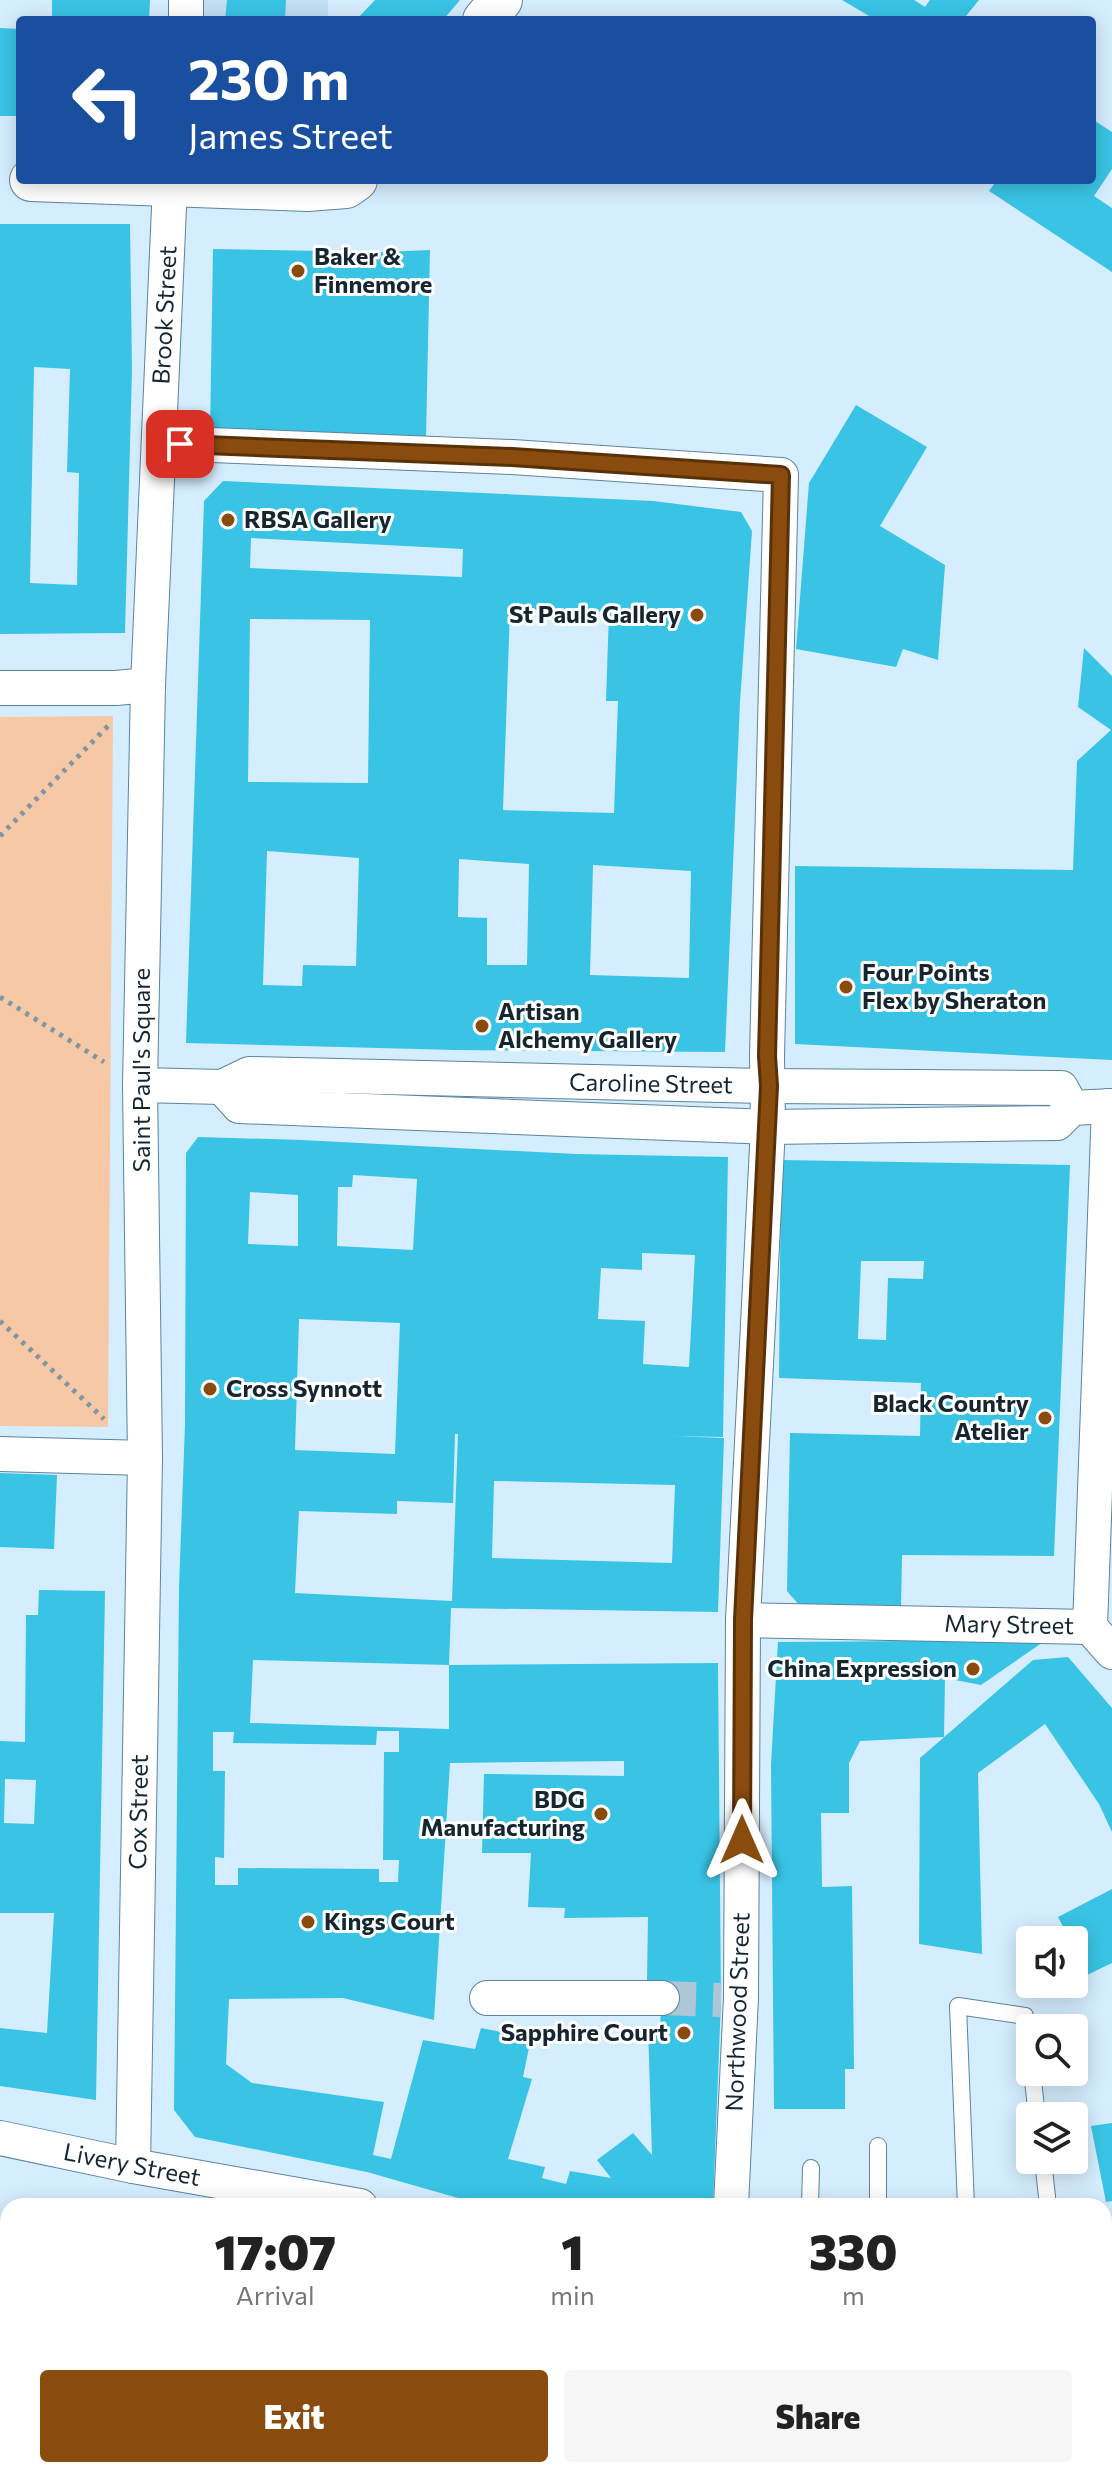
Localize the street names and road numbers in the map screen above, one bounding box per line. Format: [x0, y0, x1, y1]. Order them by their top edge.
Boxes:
street label: Brook Street [145, 245, 182, 385]
street label: Saint Paul's Square [126, 968, 155, 1172]
street label: Caroline Street [569, 1067, 733, 1098]
street label: Mary Street [944, 1608, 1074, 1639]
street label: Cox Street [122, 1754, 153, 1870]
street label: Northwood Street [719, 1912, 754, 2112]
street label: Livery Street [61, 2136, 203, 2191]

